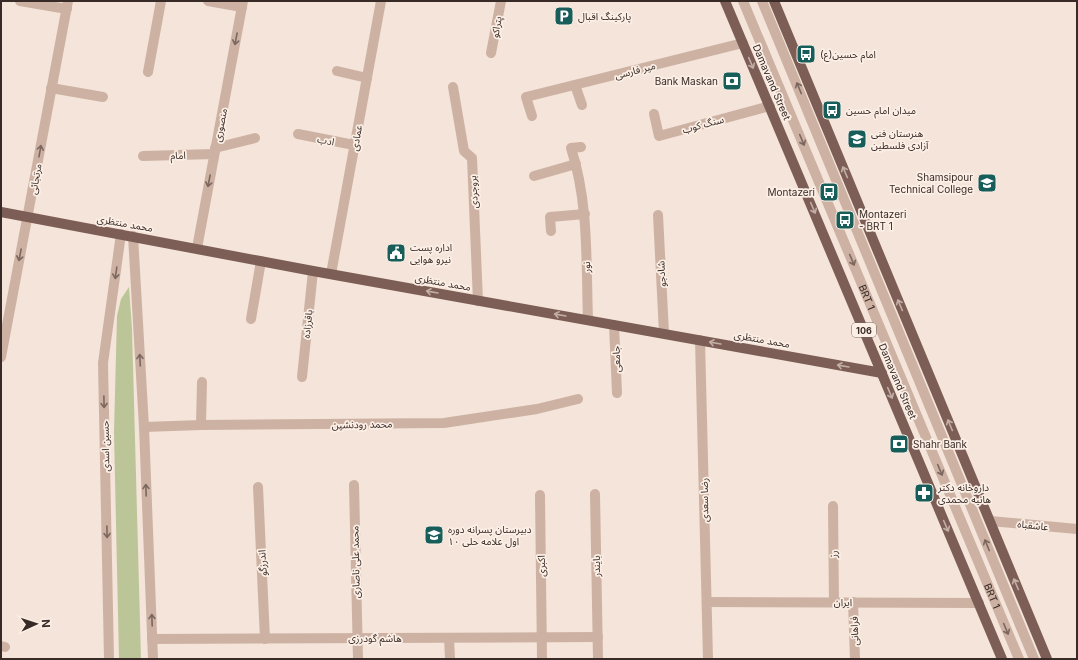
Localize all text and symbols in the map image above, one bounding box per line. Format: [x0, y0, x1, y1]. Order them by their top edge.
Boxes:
parking icon: پارکینگ اقبال [553, 5, 575, 27]
place label: پارکینگ اقبال [578, 10, 631, 23]
street label: پتراکو [488, 15, 505, 39]
one-way arrow [231, 32, 239, 45]
street label: Damavand Street [751, 42, 794, 122]
bus stop icon: امام حسين(ع) [795, 43, 817, 65]
place label: امام حسين(ع) [820, 48, 876, 63]
one-way arrow [748, 56, 756, 68]
street label: میر فارسی [613, 59, 657, 82]
bank icon: Bank Maskan [721, 70, 743, 92]
place label: Bank Maskan [655, 75, 718, 87]
one-way arrow [795, 83, 803, 95]
bus stop icon: میدان امام حسین [821, 99, 843, 121]
place label: میدان امام حسین [846, 104, 916, 119]
street label: منصوری [211, 107, 230, 143]
street label: سنگ کوب [681, 113, 726, 136]
street label: عمادی [348, 124, 364, 152]
place label: هنرستان فنی آزادی فلسطین [871, 127, 930, 152]
school or university icon: هنرستان فنی آزادی فلسطین [846, 128, 868, 150]
street label: ادب [316, 132, 336, 148]
one-way arrow [799, 134, 806, 146]
one-way arrow [36, 145, 44, 158]
street label: امام [170, 149, 186, 164]
street label: مرتجائی [26, 163, 45, 196]
one-way arrow [841, 167, 848, 179]
place label: Shamsipour Technical College [889, 171, 973, 195]
school or university icon: Shamsipour Technical College [976, 172, 998, 194]
one-way arrow [205, 174, 213, 187]
street label: بروجردی [466, 175, 481, 209]
bus stop icon: Montazeri [818, 181, 840, 203]
place label: Montazeri [768, 186, 815, 198]
one-way arrow [809, 202, 817, 214]
place label: Montazeri - BRT 1 [859, 208, 906, 232]
bus stop icon: Montazeri - BRT 1 [834, 209, 856, 231]
street label: محمد منتظری [96, 212, 154, 235]
place label: اداره پست نیرو هوایی [410, 241, 452, 266]
public building icon: اداره پست نیرو هوایی [385, 242, 407, 264]
one-way arrow [16, 248, 24, 261]
one-way arrow [849, 253, 857, 265]
street label: شادجو [654, 260, 669, 287]
street label: نور [580, 261, 593, 274]
one-way arrow [112, 266, 120, 279]
street label: محمد منتظری [414, 271, 472, 294]
street label: BRT 1 [857, 283, 878, 311]
one-way arrow [426, 288, 439, 296]
one-way arrow [896, 300, 903, 312]
street label: باقرزاده [300, 309, 315, 339]
one-way arrow [554, 311, 567, 319]
road number: 106 [852, 323, 876, 337]
street label: محمد منتظری [733, 328, 791, 351]
one-way arrow [709, 339, 722, 347]
street label: Damavand Street [877, 341, 920, 421]
street label: جامعی [610, 345, 622, 373]
one-way arrow [136, 354, 143, 367]
one-way arrow [837, 362, 850, 370]
one-way arrow [887, 386, 894, 398]
one-way arrow [100, 395, 108, 408]
street label: محمد رودنشین [332, 417, 392, 432]
street label: حسین اسدی [99, 420, 111, 472]
one-way arrow [946, 420, 953, 432]
bank icon: Shahr Bank [888, 433, 910, 455]
place label: Shahr Bank [913, 438, 968, 450]
one-way arrow [937, 464, 944, 476]
street label: رضا سعدی [698, 478, 711, 522]
place label: داروخانه دکتر هانیه محمدی [937, 481, 991, 505]
pharmacy icon: داروخانه دکتر هانیه محمدی [913, 482, 935, 504]
one-way arrow [143, 484, 150, 497]
street label: عاشقباه [1017, 517, 1049, 533]
one-way arrow [943, 519, 950, 531]
place label: دبیرستان پسرانه دوره اول علامه حلی ۱۰ [448, 523, 532, 548]
school or university icon: دبیرستان پسرانه دوره اول علامه حلی ۱۰ [423, 524, 445, 546]
one-way arrow [103, 525, 111, 538]
street label: محمد علی ناصاری [348, 526, 363, 598]
one-way arrow [983, 540, 991, 552]
street label: اندرزگو [255, 550, 270, 576]
street label: رز [827, 550, 840, 559]
street label: اکبری [535, 555, 548, 577]
street label: بایندر [590, 555, 603, 578]
one-way arrow [1012, 579, 1019, 591]
street label: BRT 1 [982, 581, 1003, 610]
street label: ایران [834, 596, 852, 609]
north arrow [16, 604, 56, 644]
one-way arrow [148, 614, 155, 627]
street label: فراهانی [847, 616, 862, 646]
text: N [39, 619, 53, 628]
one-way arrow [1003, 623, 1011, 635]
street label: هاشم گودرزی [348, 632, 402, 646]

